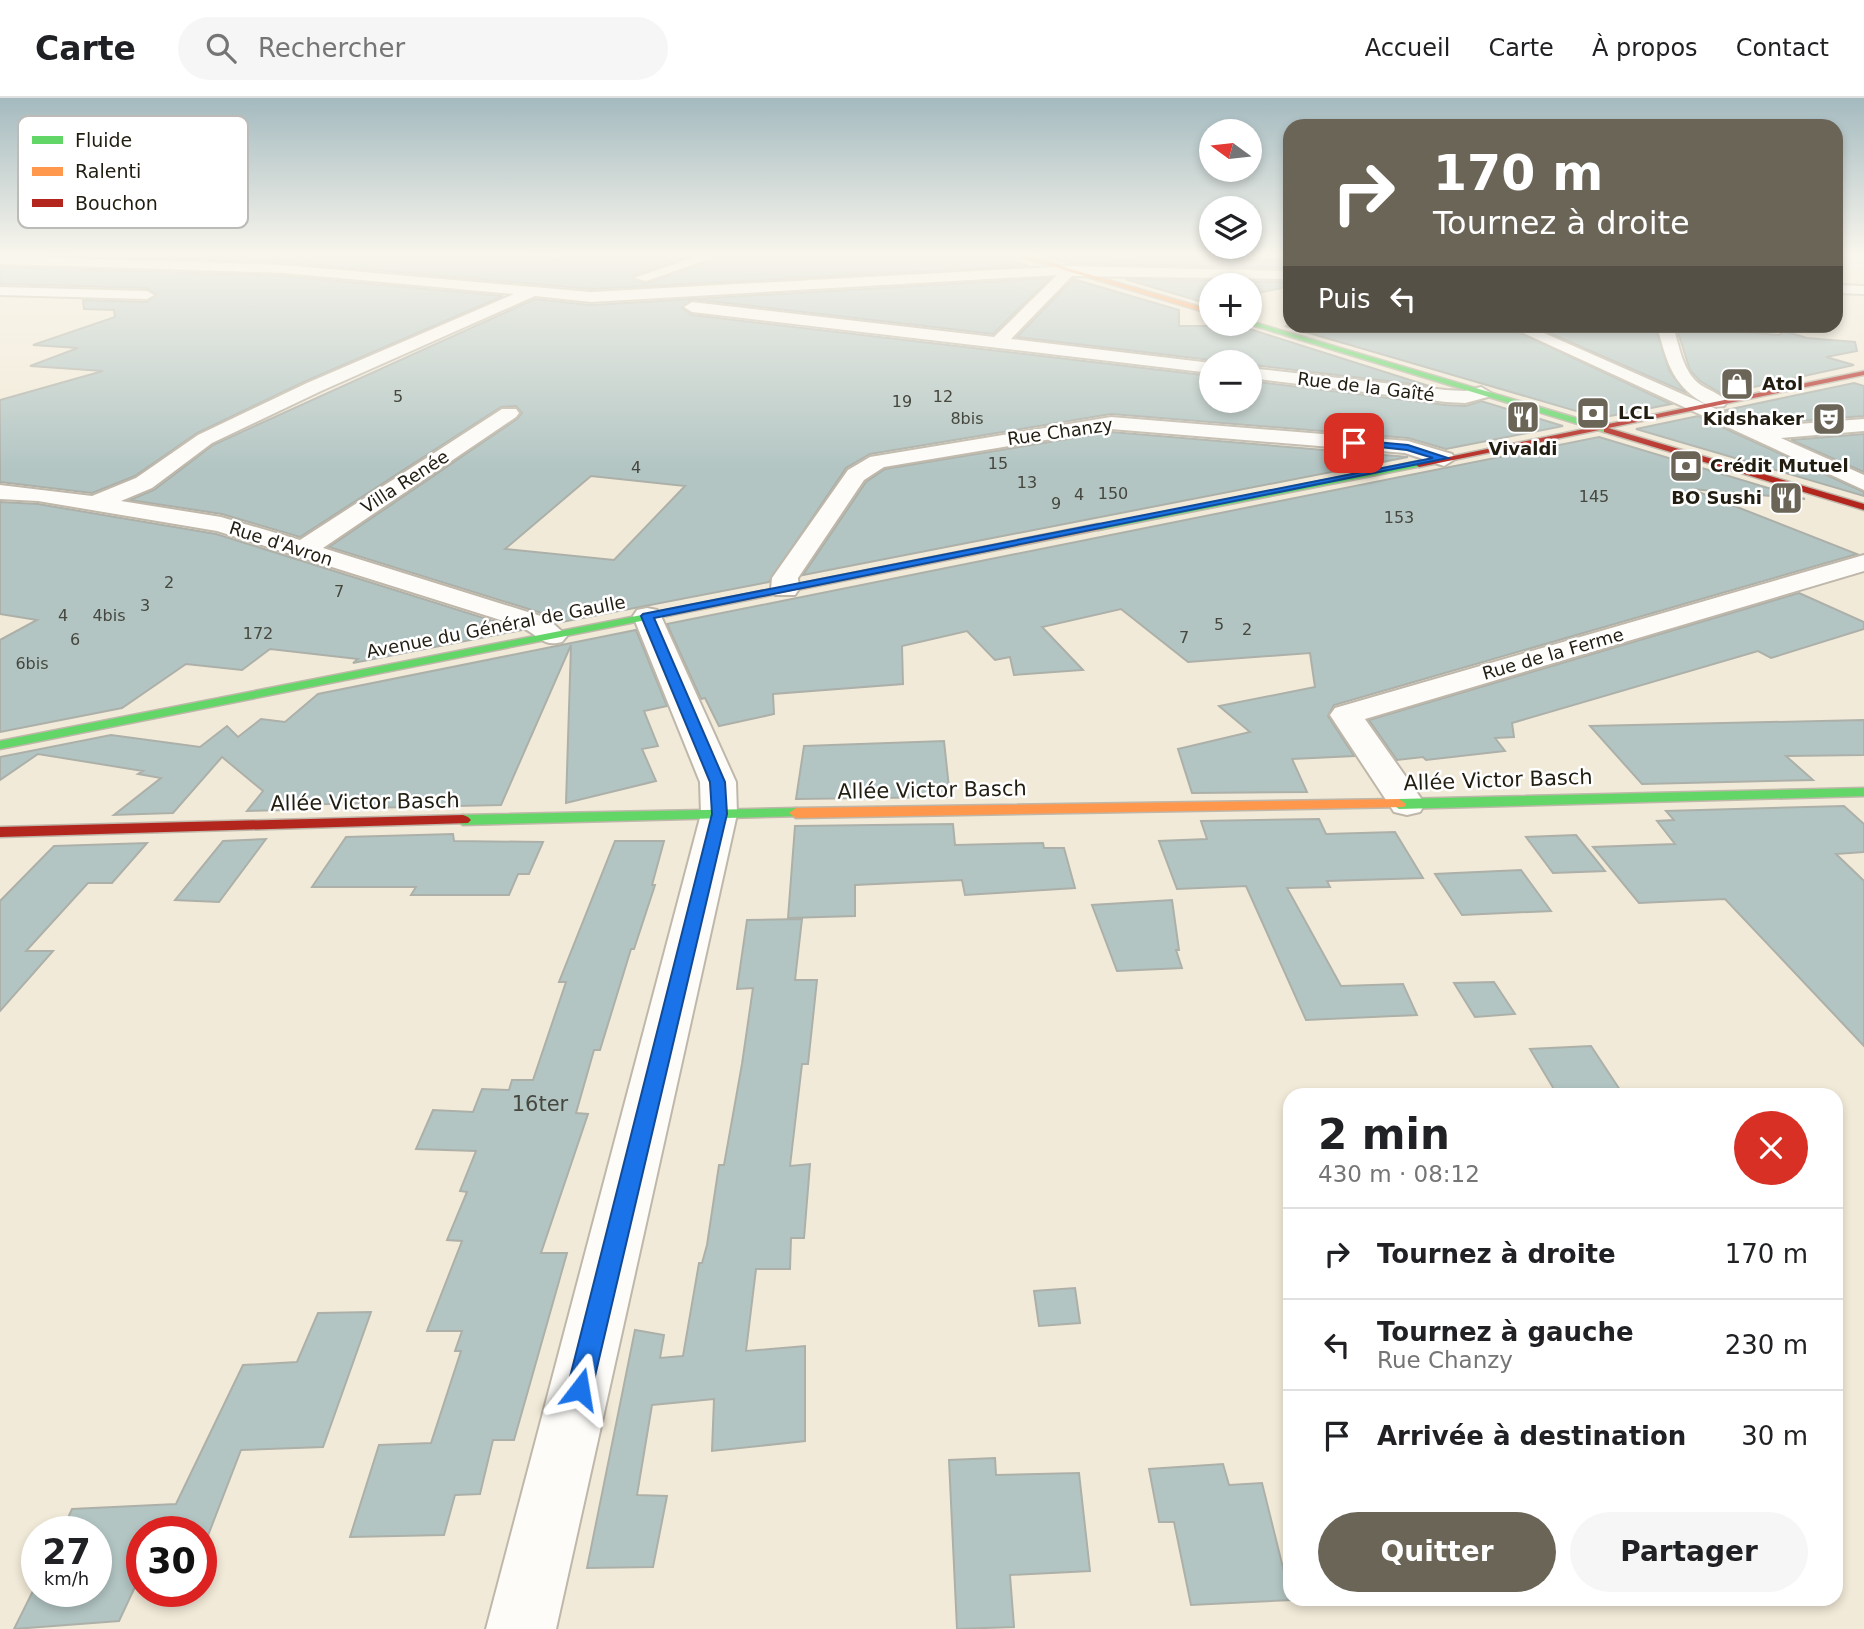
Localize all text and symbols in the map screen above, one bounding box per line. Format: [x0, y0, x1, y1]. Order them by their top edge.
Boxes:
search box [178, 17, 668, 80]
text: Carte [35, 29, 136, 68]
icon: search [202, 29, 240, 67]
text: Rechercher [258, 33, 405, 63]
text: Accueil [1365, 34, 1450, 62]
text: Carte [1488, 34, 1554, 62]
text: À propos [1592, 34, 1698, 62]
text: Contact [1736, 34, 1829, 62]
legend [18, 116, 248, 228]
north arrow [1199, 119, 1262, 182]
map controls [1199, 119, 1262, 413]
text: Fluide [75, 129, 132, 151]
text: 170 m [1433, 145, 1603, 202]
icon: right [1318, 147, 1409, 238]
text: Ralenti [75, 160, 141, 182]
text: Bouchon [75, 192, 158, 214]
button: layers [1199, 196, 1262, 259]
text: Tournez à droite [1433, 204, 1690, 242]
button: + [1199, 273, 1262, 336]
icon: left [1384, 280, 1422, 318]
text: Puis [1318, 284, 1370, 314]
button: − [1199, 350, 1262, 413]
shop icon: Atol [1718, 365, 1756, 403]
street label: Rue de la Gaîté [1296, 368, 1436, 405]
place label: Atol [1762, 373, 1803, 394]
house number: 5 [393, 387, 403, 406]
house number: 12 [933, 387, 953, 406]
house number: 19 [892, 392, 912, 411]
bank icon: LCL [1574, 394, 1612, 432]
restaurant icon: Vivaldi [1504, 398, 1542, 436]
theatre icon: Kidshaker [1810, 400, 1848, 438]
place label: LCL [1618, 402, 1654, 423]
place label: Kidshaker [1703, 408, 1804, 429]
house number: 8bis [950, 409, 984, 428]
pin [1324, 413, 1384, 473]
street label: Rue Chanzy [1006, 414, 1114, 449]
icon: arrive [1335, 424, 1373, 462]
place label: Vivaldi [1489, 438, 1557, 459]
street label: Villa Renée [357, 446, 452, 518]
bank icon: Crédit Mutuel [1667, 447, 1705, 485]
house number: 15 [988, 454, 1008, 473]
place label: Crédit Mutuel [1710, 455, 1849, 476]
house number: 4 [631, 458, 641, 477]
house number: 13 [1017, 473, 1037, 492]
restaurant icon: BO Sushi [1767, 479, 1805, 517]
house number: 150 [1098, 484, 1128, 503]
house number: 4 [1074, 485, 1084, 504]
house number: 145 [1579, 487, 1609, 506]
place label: BO Sushi [1671, 487, 1762, 508]
house number: 9 [1051, 494, 1061, 513]
house number: 153 [1384, 508, 1414, 527]
street label: Rue d'Avron [227, 517, 336, 570]
house number: 2 [164, 573, 174, 592]
house number: 7 [334, 582, 344, 601]
street label: Avenue du Général de Gaulle [365, 591, 627, 662]
house number: 3 [140, 596, 150, 615]
house number: 4 [58, 606, 68, 625]
house number: 4bis [92, 606, 126, 625]
house number: 5 [1214, 615, 1224, 634]
house number: 2 [1242, 620, 1252, 639]
street label: Rue de la Ferme [1480, 623, 1626, 684]
house number: 172 [243, 624, 273, 643]
house number: 7 [1179, 628, 1189, 647]
house number: 6 [70, 630, 80, 649]
house number: 6bis [15, 654, 49, 673]
street label: Allée Victor Basch [1403, 765, 1593, 795]
street label: Allée Victor Basch [837, 776, 1027, 804]
street label: Allée Victor Basch [270, 788, 460, 816]
house number: 16ter [512, 1092, 569, 1116]
text: 2 min [1318, 1110, 1450, 1159]
button: close [1734, 1111, 1808, 1185]
text: 430 m · 08:12 [1318, 1161, 1480, 1187]
icon: right [1318, 1235, 1356, 1273]
text: Tournez à droite [1377, 1239, 1616, 1269]
text: 170 m [1725, 1239, 1808, 1269]
text: Tournez à gauche [1377, 1317, 1634, 1347]
icon: left [1318, 1326, 1356, 1364]
text: 230 m [1725, 1330, 1808, 1360]
text: Rue Chanzy [1377, 1347, 1513, 1373]
position arrow [543, 1352, 617, 1426]
icon: arrive [1318, 1417, 1356, 1455]
text: Arrivée à destination [1377, 1421, 1686, 1451]
text: 30 m [1741, 1421, 1808, 1451]
button: Quitter [1318, 1512, 1556, 1592]
button: Partager [1570, 1512, 1808, 1592]
speed limit sign: 30 [126, 1516, 217, 1607]
text: 27 [42, 1532, 91, 1572]
text: km/h [44, 1568, 89, 1589]

